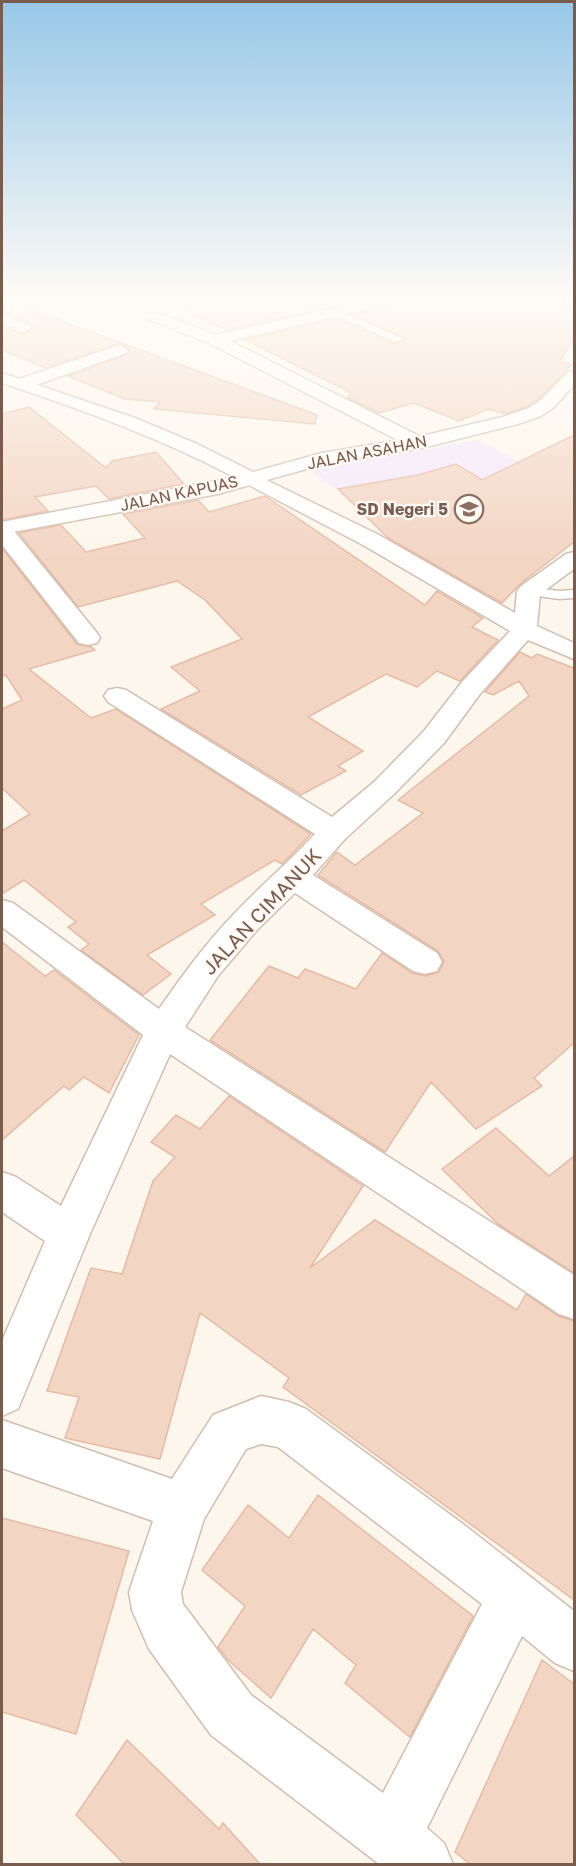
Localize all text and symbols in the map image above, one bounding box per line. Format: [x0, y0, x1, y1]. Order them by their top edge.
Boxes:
street label: JALAN ASAHAN [305, 431, 429, 473]
street label: JALAN KAPUAS [118, 471, 240, 515]
school or university icon: SD Negeri 5 [453, 493, 485, 525]
place label: SD Negeri 5 [357, 499, 448, 519]
street label: JALAN CIMANUK [196, 843, 326, 979]

